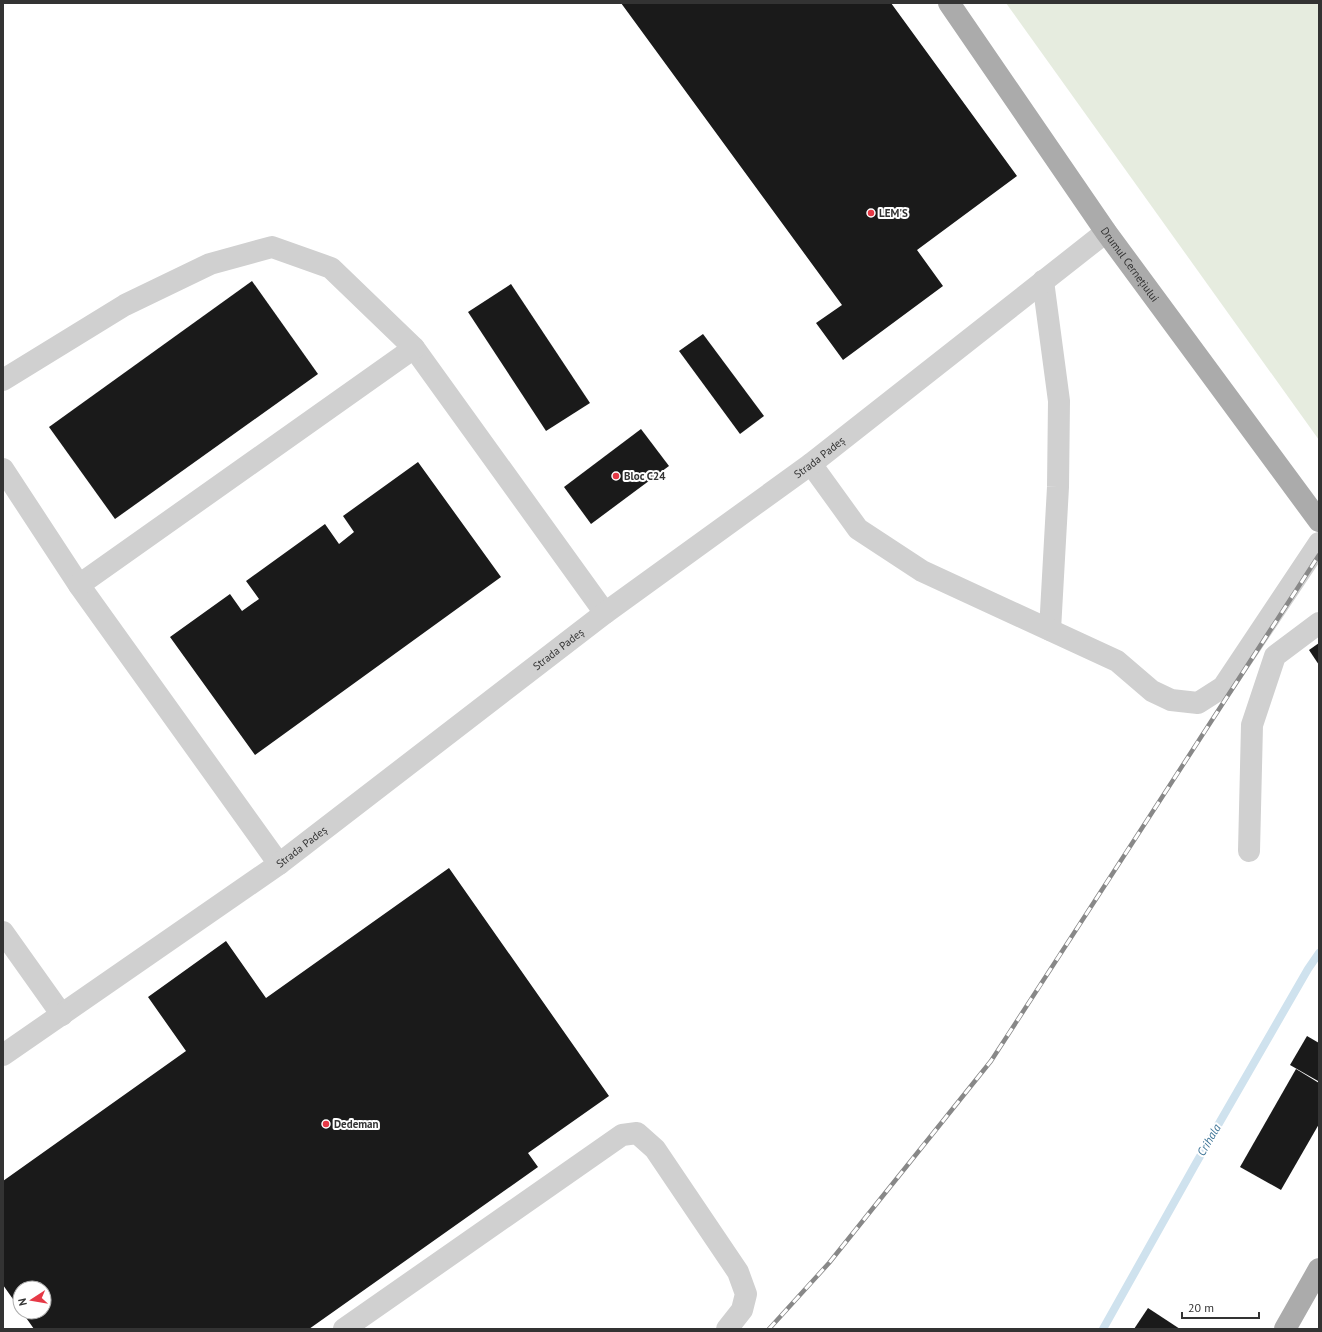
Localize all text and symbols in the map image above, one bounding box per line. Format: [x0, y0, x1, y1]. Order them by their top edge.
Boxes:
place label: LEM'S [879, 206, 908, 220]
marker: LEM'S [866, 208, 876, 218]
street label: Drumul Cernețiului [1098, 224, 1162, 305]
street label: Strada Padeș [791, 433, 848, 481]
place label: Bloc C24 [624, 469, 666, 483]
marker: Bloc C24 [611, 471, 621, 481]
street label: Strada Padeș [530, 625, 587, 673]
street label: Strada Padeș [273, 822, 330, 871]
place label: Dedeman [334, 1117, 379, 1131]
marker: Dedeman [321, 1119, 331, 1129]
water label: Crihala [1193, 1121, 1224, 1158]
north arrow [12, 1280, 52, 1320]
scale bar [1182, 1294, 1259, 1320]
text: N [15, 1297, 30, 1307]
text: 20 m [1188, 1300, 1214, 1315]

